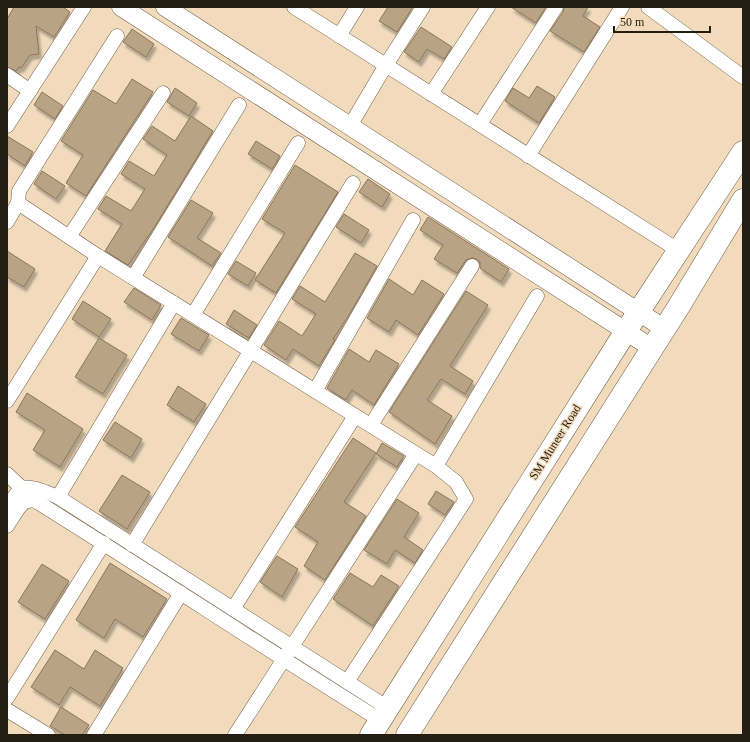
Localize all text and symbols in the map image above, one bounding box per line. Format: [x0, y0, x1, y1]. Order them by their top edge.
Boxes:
scale bar [614, 8, 710, 34]
text: 50 m [620, 15, 645, 29]
street label: SM Muneer Road [526, 402, 584, 482]

